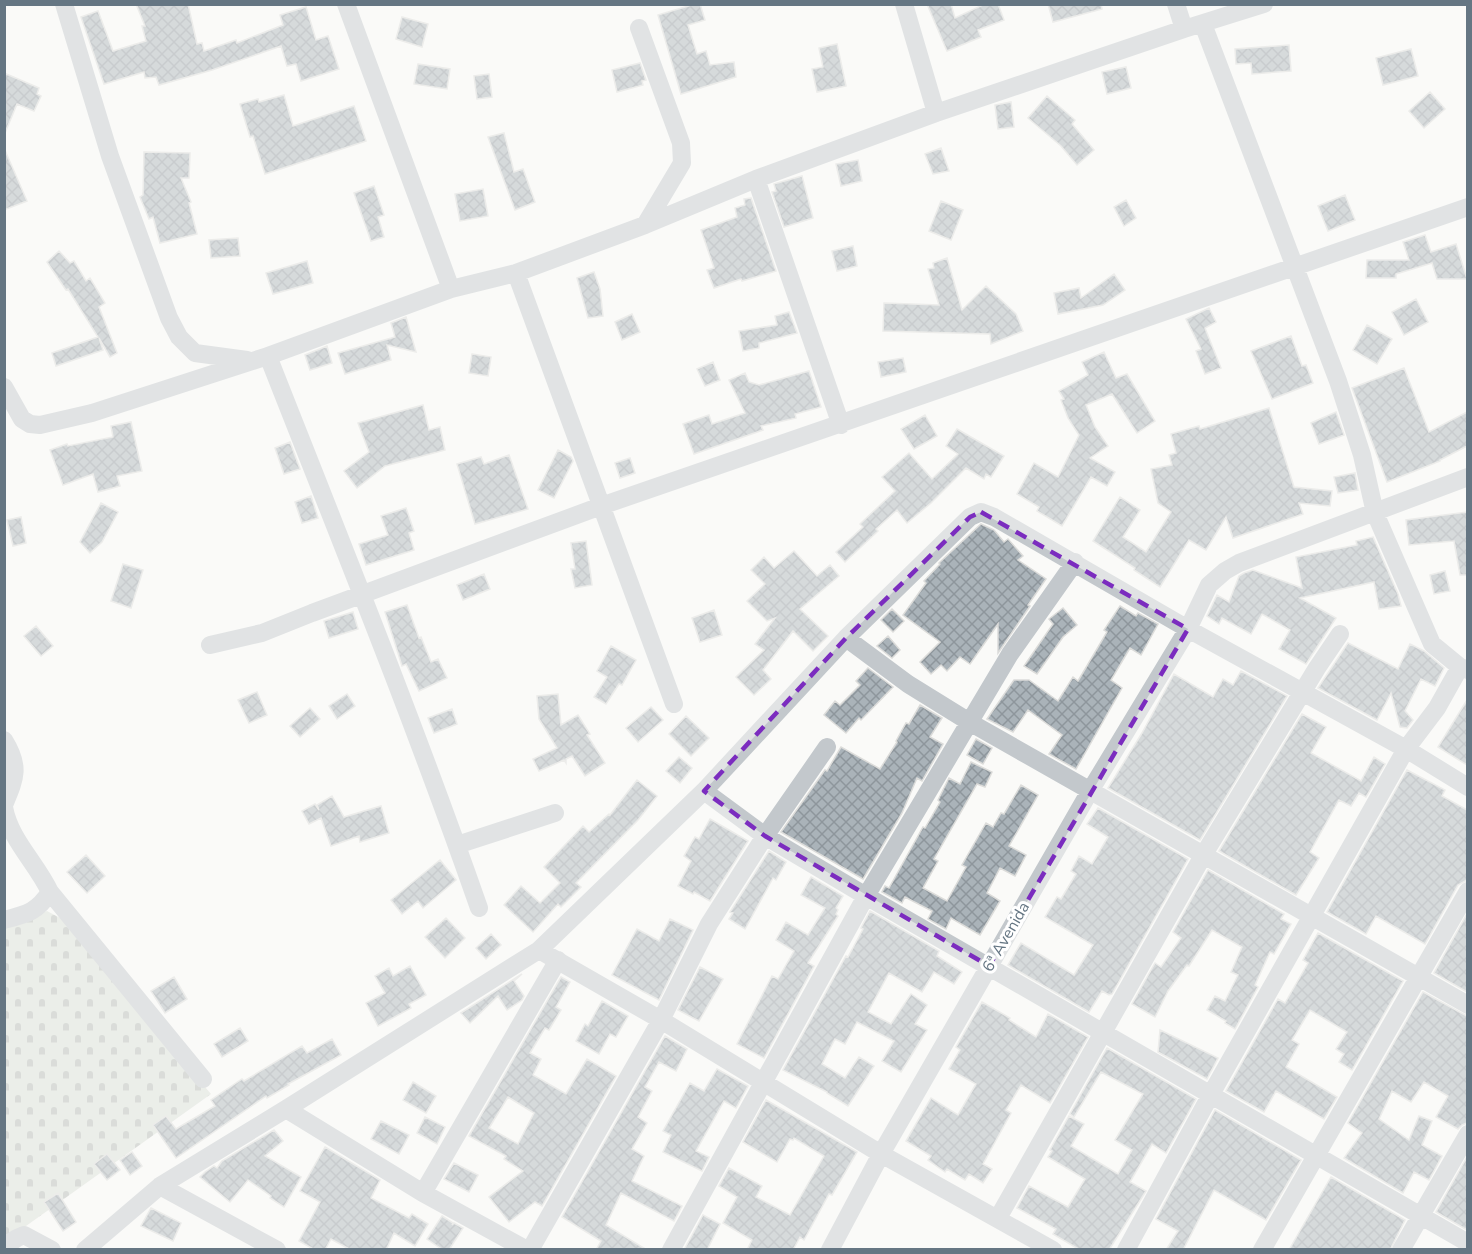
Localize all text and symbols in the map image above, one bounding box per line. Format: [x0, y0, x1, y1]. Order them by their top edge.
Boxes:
street label: 6ª Avenida [977, 898, 1035, 976]

